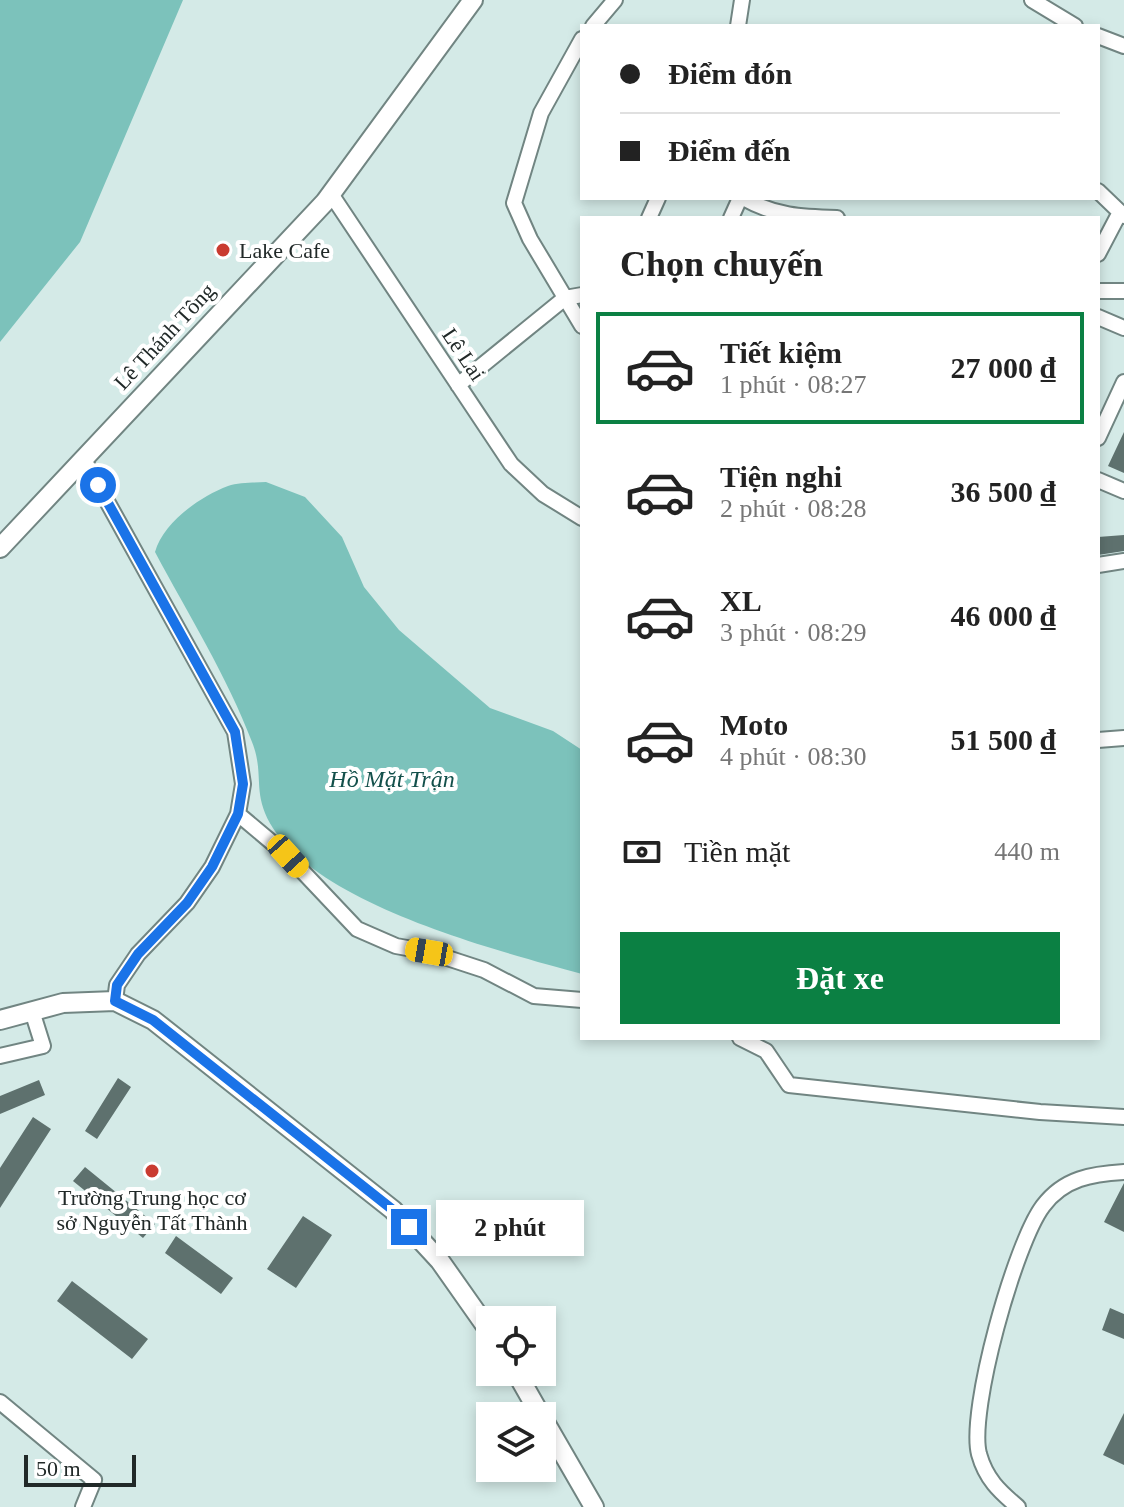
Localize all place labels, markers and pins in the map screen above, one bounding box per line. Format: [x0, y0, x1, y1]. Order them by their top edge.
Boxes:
place label: Lake Cafe [239, 238, 330, 263]
marker: Lake Cafe [214, 241, 232, 259]
marker: Trường Trung học cơ sở Nguyễn Tất Thành [143, 1162, 161, 1180]
place label: Trường Trung học cơ sở Nguyễn Tất Thành [56, 1185, 248, 1235]

